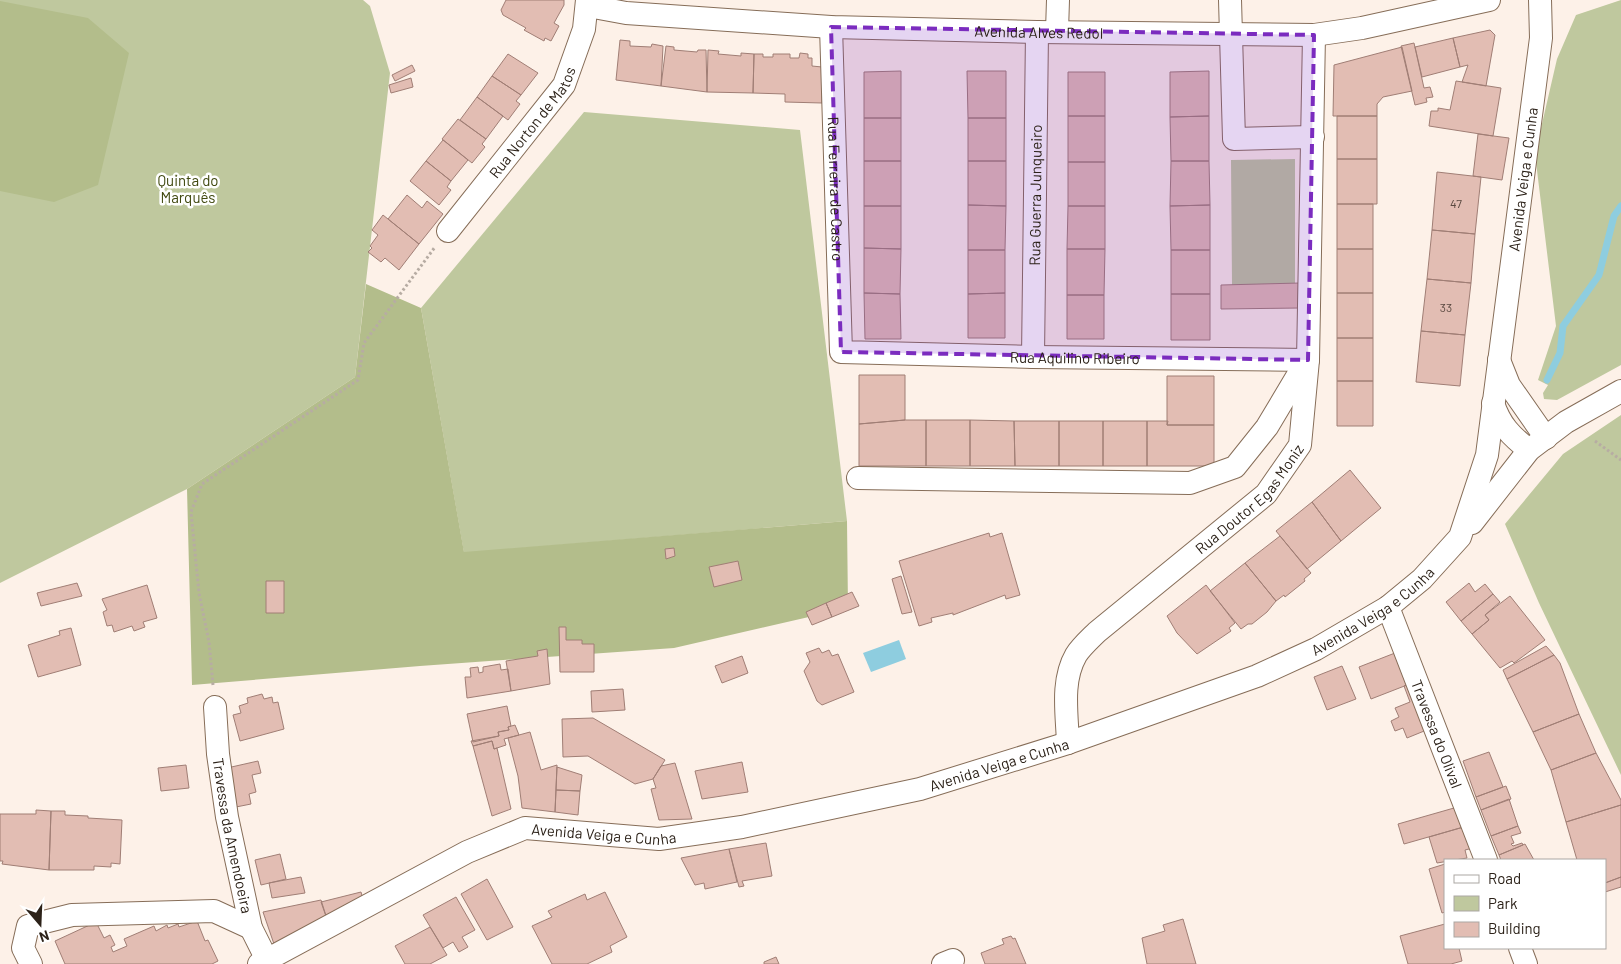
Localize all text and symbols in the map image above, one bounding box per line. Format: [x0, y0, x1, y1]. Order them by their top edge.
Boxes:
street label: Avenida Alves Redol [974, 21, 1103, 42]
street label: Rua Norton de Matos [485, 64, 579, 181]
street label: Avenida Veiga e Cunha [1504, 106, 1541, 252]
street label: Rua Ferreira de Castro [825, 116, 847, 262]
street label: Rua Guerra Junqueiro [1025, 124, 1045, 266]
park label: Quinta do Marquês [157, 171, 219, 206]
house number: 47 [1450, 196, 1462, 210]
house number: 33 [1440, 300, 1452, 314]
street label: Rua Aquilino Ribeiro [1010, 347, 1140, 367]
street label: Rua Doutor Egas Moniz [1191, 440, 1307, 557]
street label: Avenida Veiga e Cunha [1308, 563, 1438, 659]
street label: Travessa do Olival [1408, 677, 1466, 790]
street label: Avenida Veiga e Cunha [927, 734, 1071, 795]
street label: Travessa da Amendoeira [210, 757, 257, 915]
street label: Avenida Veiga e Cunha [531, 820, 677, 848]
legend [1444, 859, 1606, 949]
text: Road [1488, 869, 1521, 887]
text: Park [1488, 894, 1518, 912]
north arrow [15, 899, 65, 949]
text: Building [1488, 919, 1541, 937]
text: N [37, 927, 52, 946]

